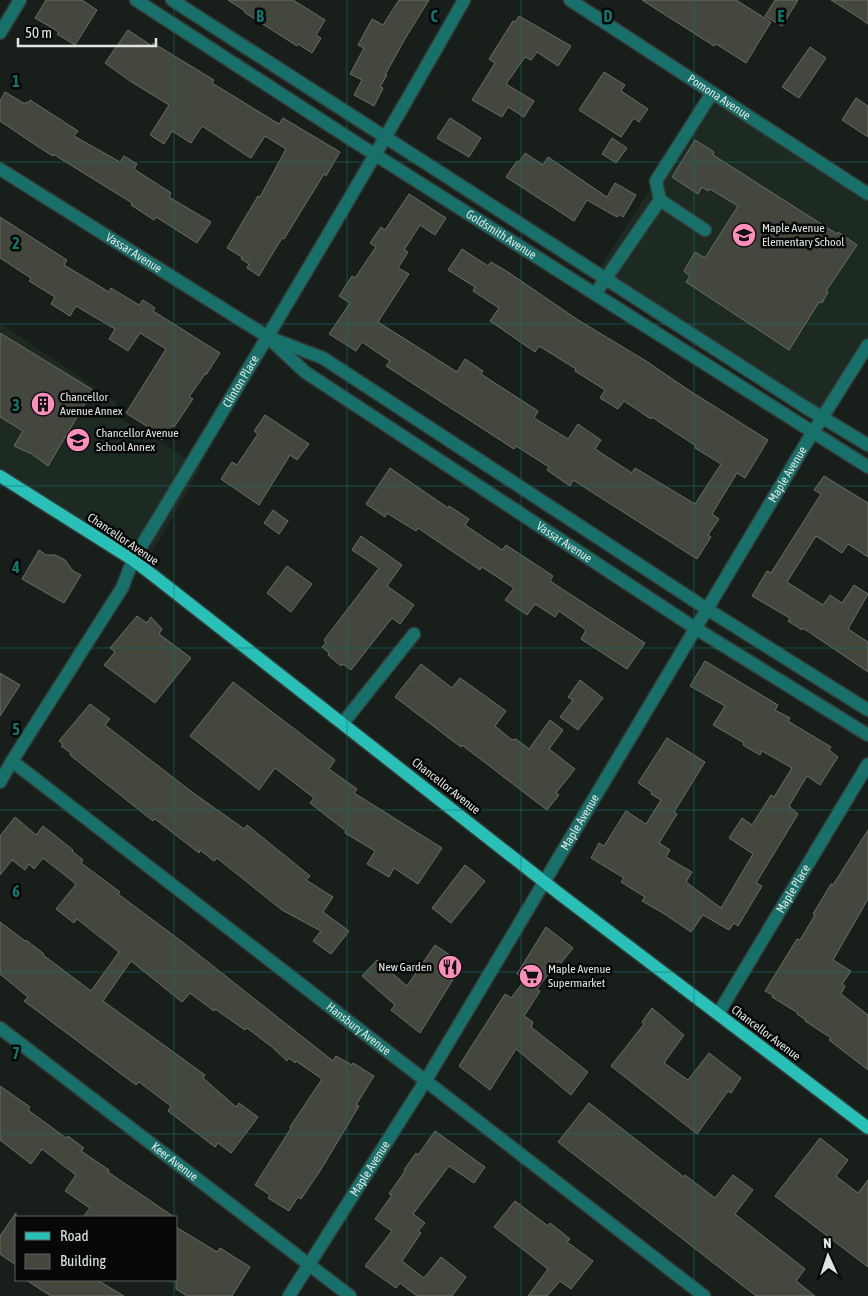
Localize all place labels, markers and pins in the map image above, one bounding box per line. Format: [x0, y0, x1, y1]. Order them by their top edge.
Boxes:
place label: Maple Avenue Elementary School [762, 221, 845, 249]
school or university icon: Maple Avenue Elementary School [731, 222, 757, 248]
place label: Chancellor Avenue Annex [60, 390, 123, 418]
building icon: Chancellor Avenue Annex [30, 391, 56, 417]
place label: Chancellor Avenue School Annex [96, 426, 179, 454]
school or university icon: Chancellor Avenue School Annex [65, 427, 91, 453]
restaurant icon: New Garden [437, 954, 463, 980]
place label: New Garden [378, 960, 432, 974]
place label: Maple Avenue Supermarket [548, 962, 611, 990]
supermarket icon: Maple Avenue Supermarket [518, 963, 544, 989]

